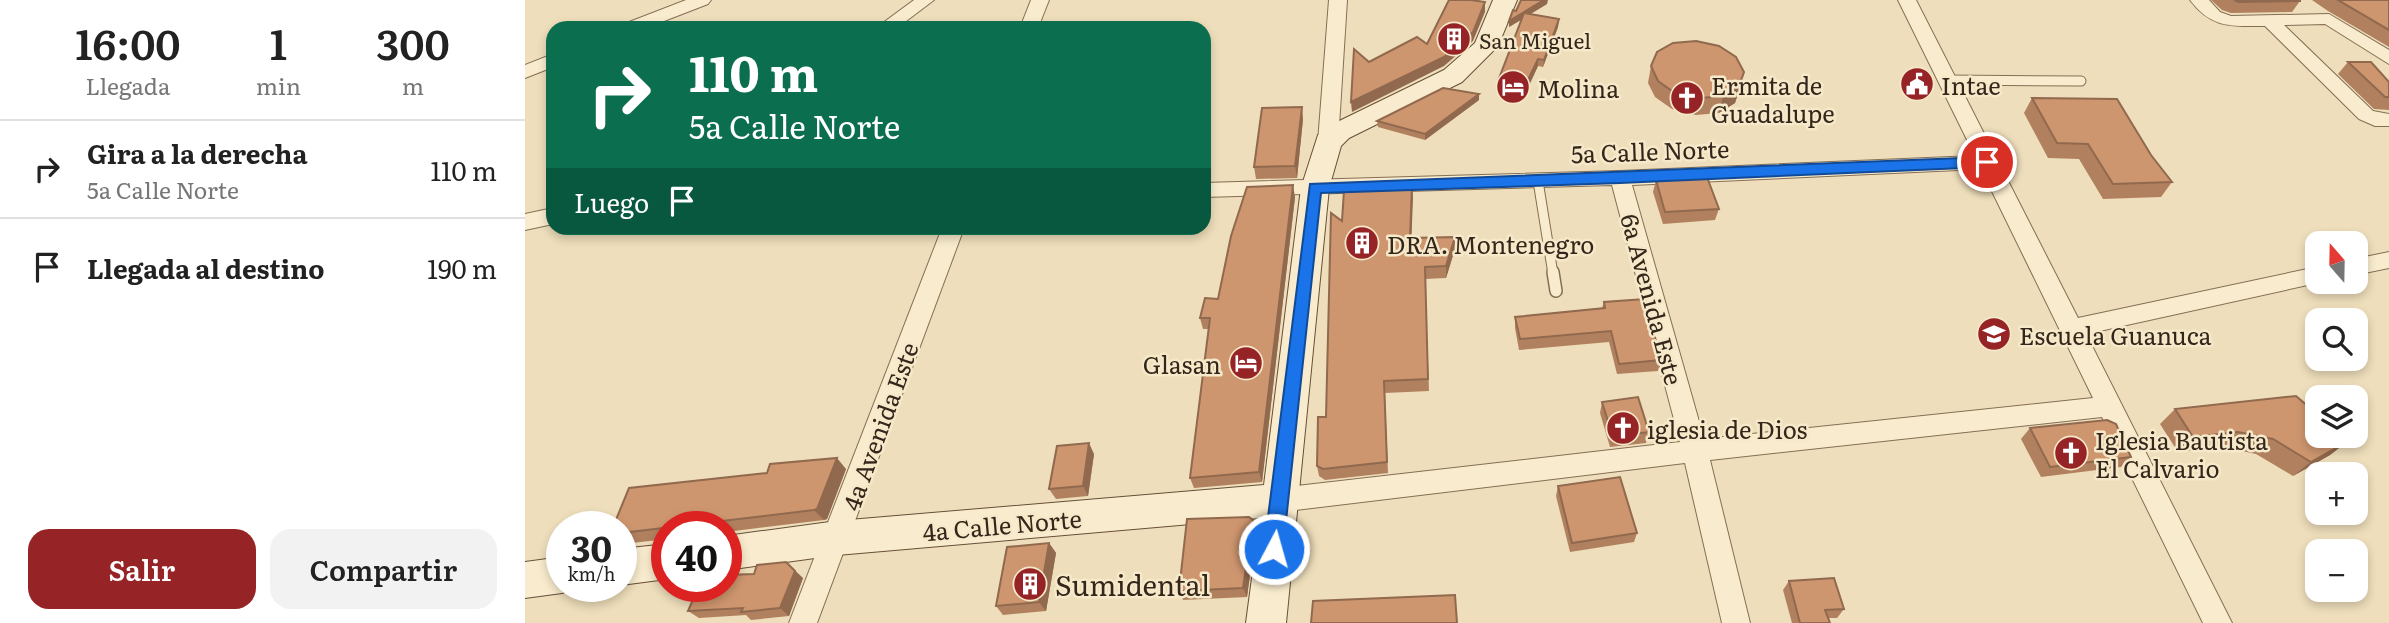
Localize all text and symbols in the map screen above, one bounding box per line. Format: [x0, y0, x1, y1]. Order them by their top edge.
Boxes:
text: 16:00 [75, 11, 181, 73]
text: 1 [270, 11, 287, 73]
text: 300 [376, 11, 450, 73]
building icon: San Miguel [1435, 20, 1473, 58]
place label: San Miguel [1479, 24, 1591, 55]
text: 110 m [689, 34, 818, 107]
icon: right [574, 49, 665, 140]
public building icon: Intae [1898, 65, 1936, 103]
place label: Ermita de Guadalupe [1711, 67, 1835, 130]
place label: Intae [1941, 67, 2001, 102]
text: Llegada [85, 68, 170, 102]
text: min [256, 68, 301, 102]
text: m [402, 68, 424, 102]
hotel icon: Molina [1494, 68, 1532, 106]
place label: Molina [1537, 70, 1619, 105]
church icon: Ermita de Guadalupe [1668, 79, 1706, 117]
text: 5a Calle Norte [689, 101, 900, 149]
street label: 5a Calle Norte [1570, 130, 1730, 170]
pin [1957, 132, 2017, 192]
text: Gira a la derecha [87, 133, 307, 172]
icon: arrive [1968, 143, 2006, 181]
icon: right [28, 150, 66, 188]
text: 110 m [430, 150, 497, 189]
text: 5a Calle Norte [87, 172, 239, 206]
text: Luego [574, 182, 649, 221]
icon: arrive [663, 182, 701, 220]
street label: 6a Avenida Este [1613, 209, 1693, 389]
building icon: DRA. Montenegro [1343, 224, 1381, 262]
place label: DRA. Montenegro [1387, 226, 1594, 261]
north arrow [2305, 231, 2368, 294]
map controls [2305, 231, 2368, 602]
icon: arrive [28, 248, 66, 286]
text: Llegada al destino [87, 248, 324, 287]
text: 190 m [427, 248, 497, 287]
button: search [2305, 308, 2368, 371]
school or university icon: Escuela Guanuca [1975, 315, 2013, 353]
place label: Escuela Guanuca [2019, 317, 2212, 352]
street label: 4a Avenida Este [832, 337, 926, 515]
hotel icon: Glasan [1227, 344, 1265, 382]
place label: Glasan [1143, 346, 1221, 381]
button: layers [2305, 385, 2368, 448]
church icon: iglesia de Dios [1604, 409, 1642, 447]
place label: iglesia de Dios [1647, 411, 1807, 446]
place label: Iglesia Bautista El Calvario [2095, 422, 2268, 485]
church icon: Iglesia Bautista El Calvario [2052, 434, 2090, 472]
button: + [2305, 462, 2368, 525]
street label: 4a Calle Norte [921, 500, 1083, 548]
speed limit sign: 40 [651, 511, 742, 602]
position arrow [1237, 512, 1311, 586]
text: 30 [571, 521, 612, 573]
button: Salir [28, 529, 256, 609]
button: Compartir [270, 529, 497, 609]
button: − [2305, 539, 2368, 602]
text: km/h [568, 560, 615, 587]
place label: Sumidental [1055, 563, 1210, 605]
building icon: Sumidental [1011, 565, 1049, 603]

